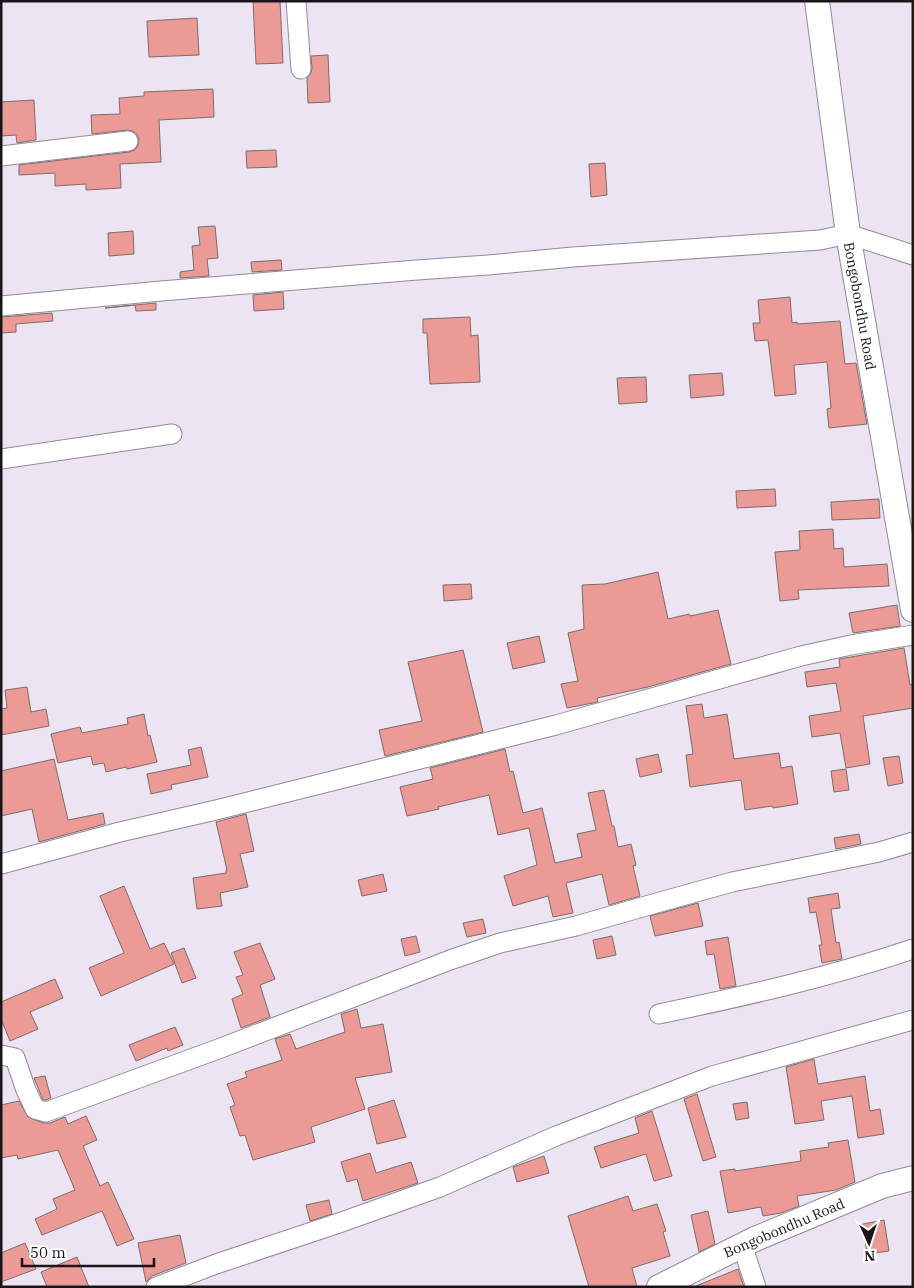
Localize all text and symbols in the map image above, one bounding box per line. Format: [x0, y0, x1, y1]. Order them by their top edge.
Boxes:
street label: Bongobondhu Road [840, 241, 880, 372]
street label: Bongobondhu Road [721, 1194, 848, 1262]
north arrow [844, 1218, 894, 1268]
scale bar [22, 1236, 155, 1268]
text: 50 m [30, 1243, 66, 1262]
text: N [864, 1247, 876, 1265]

